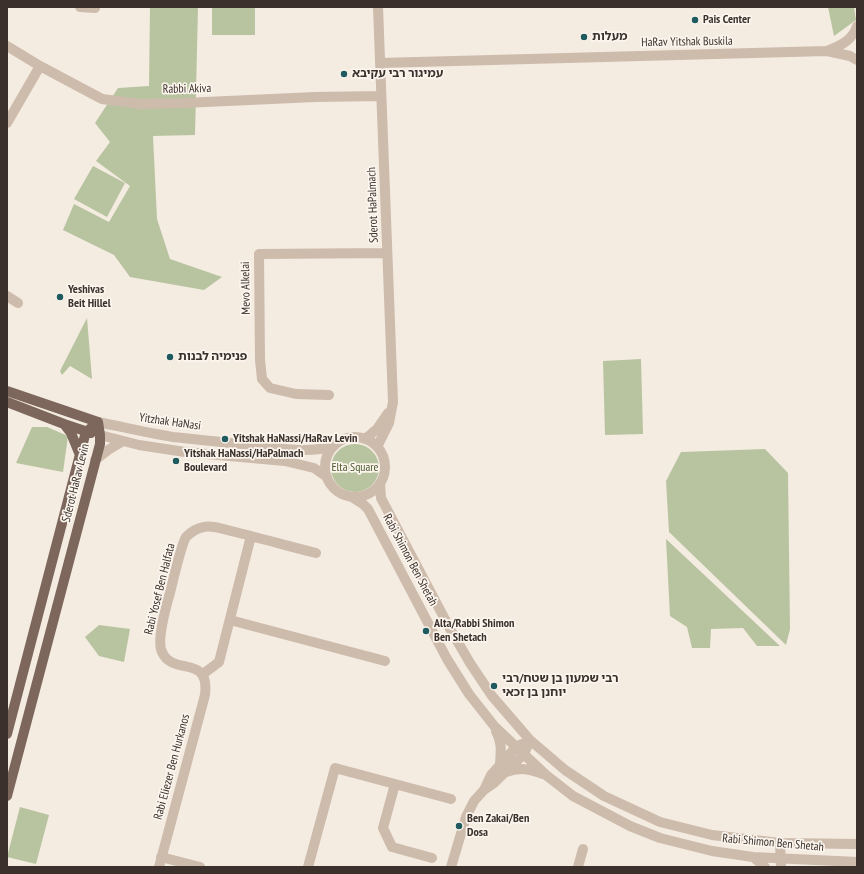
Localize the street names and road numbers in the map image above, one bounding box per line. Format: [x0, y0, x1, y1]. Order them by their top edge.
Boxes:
street label: HaRav Yitshak Buskila [641, 34, 733, 50]
street label: Rabbi Akiva [163, 81, 211, 97]
street label: Sderot HaPalmach [364, 167, 382, 243]
street label: Mevo Alkelai [238, 261, 254, 315]
street label: Yitzhak HaNasi [138, 411, 202, 433]
street label: Sderot HaRav Levin [59, 442, 93, 524]
street label: Rabi Shimon Ben Shetah [380, 512, 440, 608]
street label: Rabi Yosef Ben Halfata [142, 542, 178, 636]
street label: Rabi Eliezer Ben Hurkanos [151, 713, 193, 821]
street label: Rabi Shimon Ben Shetah [722, 831, 824, 855]

